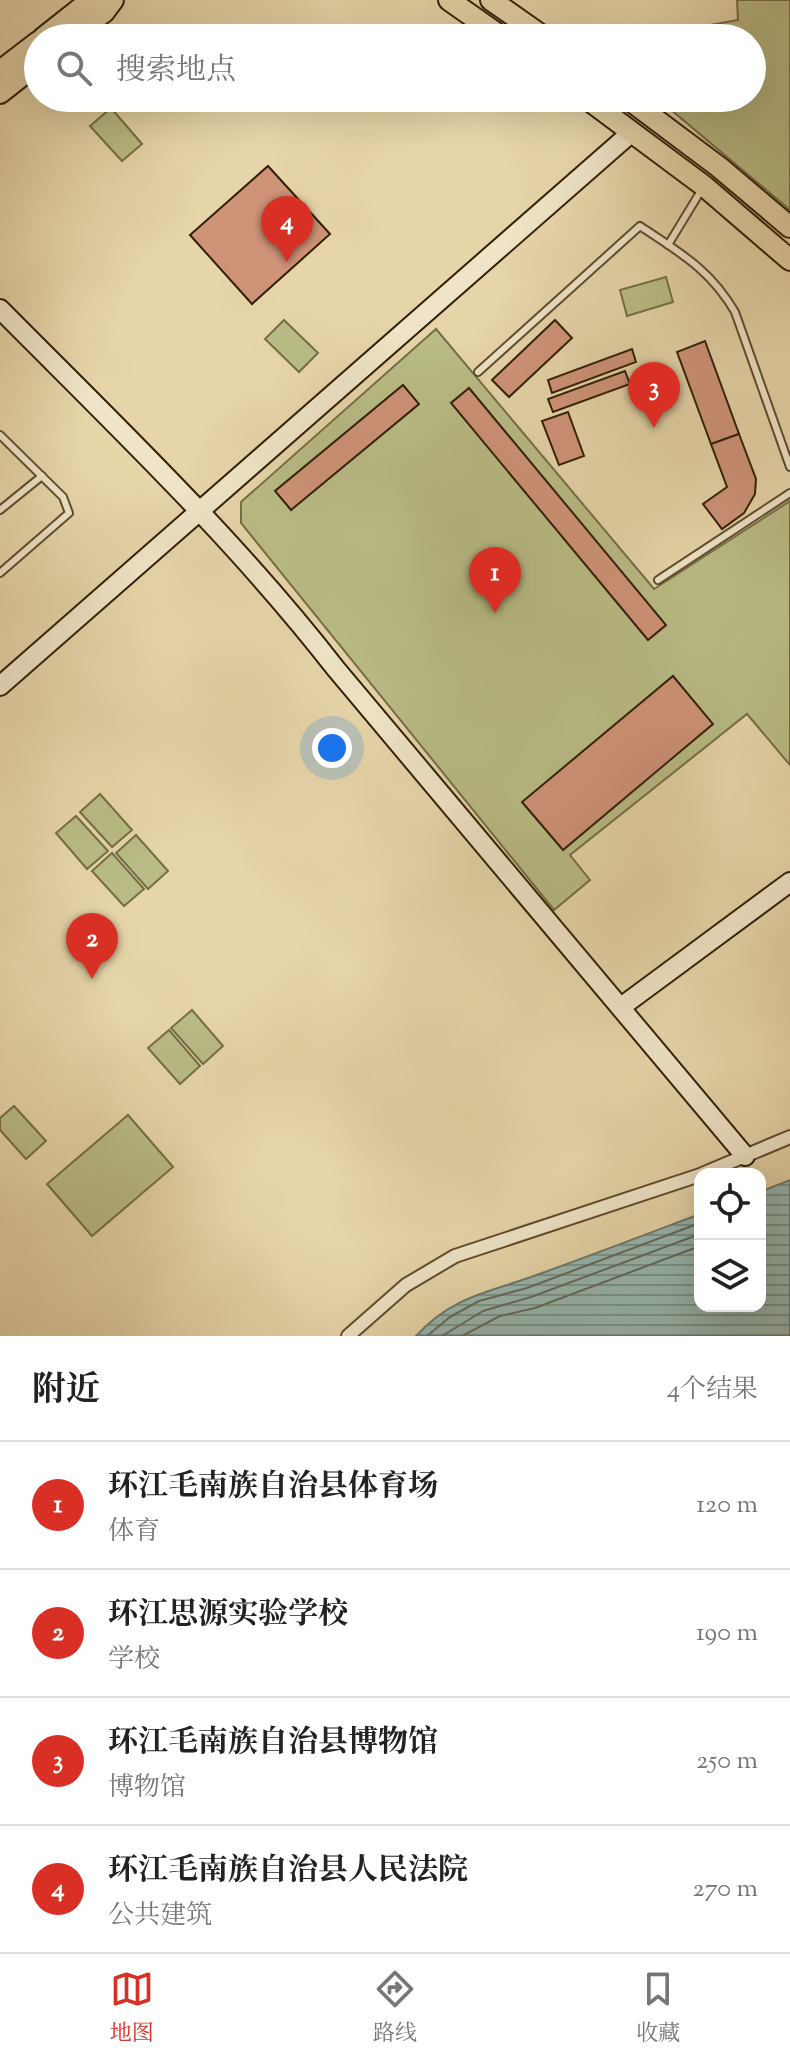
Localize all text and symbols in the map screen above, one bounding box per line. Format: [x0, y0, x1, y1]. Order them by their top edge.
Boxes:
search box [24, 24, 766, 112]
icon: search [52, 46, 96, 90]
text: 搜索地点 [116, 50, 236, 93]
pin: 4 [261, 196, 313, 262]
pin: 3 [628, 362, 680, 428]
pin: 1 [469, 547, 521, 613]
your location [312, 728, 352, 768]
pin: 2 [66, 913, 118, 979]
map controls [694, 1168, 766, 1312]
button: locate [694, 1168, 766, 1240]
button: layers [694, 1240, 766, 1312]
text: 附近 [32, 1367, 100, 1416]
text: 4个结果 [667, 1372, 758, 1409]
text: 环江毛南族自治县体育场 [108, 1466, 438, 1509]
text: 1 [54, 1487, 62, 1524]
text: 120 m [696, 1487, 758, 1524]
text: 体育 [108, 1514, 160, 1551]
text: 环江思源实验学校 [108, 1594, 348, 1637]
text: 2 [52, 1615, 64, 1652]
text: 190 m [696, 1615, 758, 1652]
text: 学校 [108, 1642, 160, 1679]
text: 环江毛南族自治县博物馆 [108, 1722, 438, 1765]
text: 3 [53, 1743, 63, 1780]
text: 250 m [696, 1743, 758, 1780]
text: 博物馆 [108, 1770, 186, 1807]
text: 环江毛南族自治县人民法院 [108, 1850, 468, 1893]
text: 4 [51, 1871, 65, 1908]
text: 270 m [693, 1871, 758, 1908]
text: 公共建筑 [108, 1898, 212, 1935]
tab: 地图 [110, 1967, 154, 2051]
tab: 路线 [373, 1967, 417, 2051]
tab: 收藏 [636, 1967, 680, 2051]

